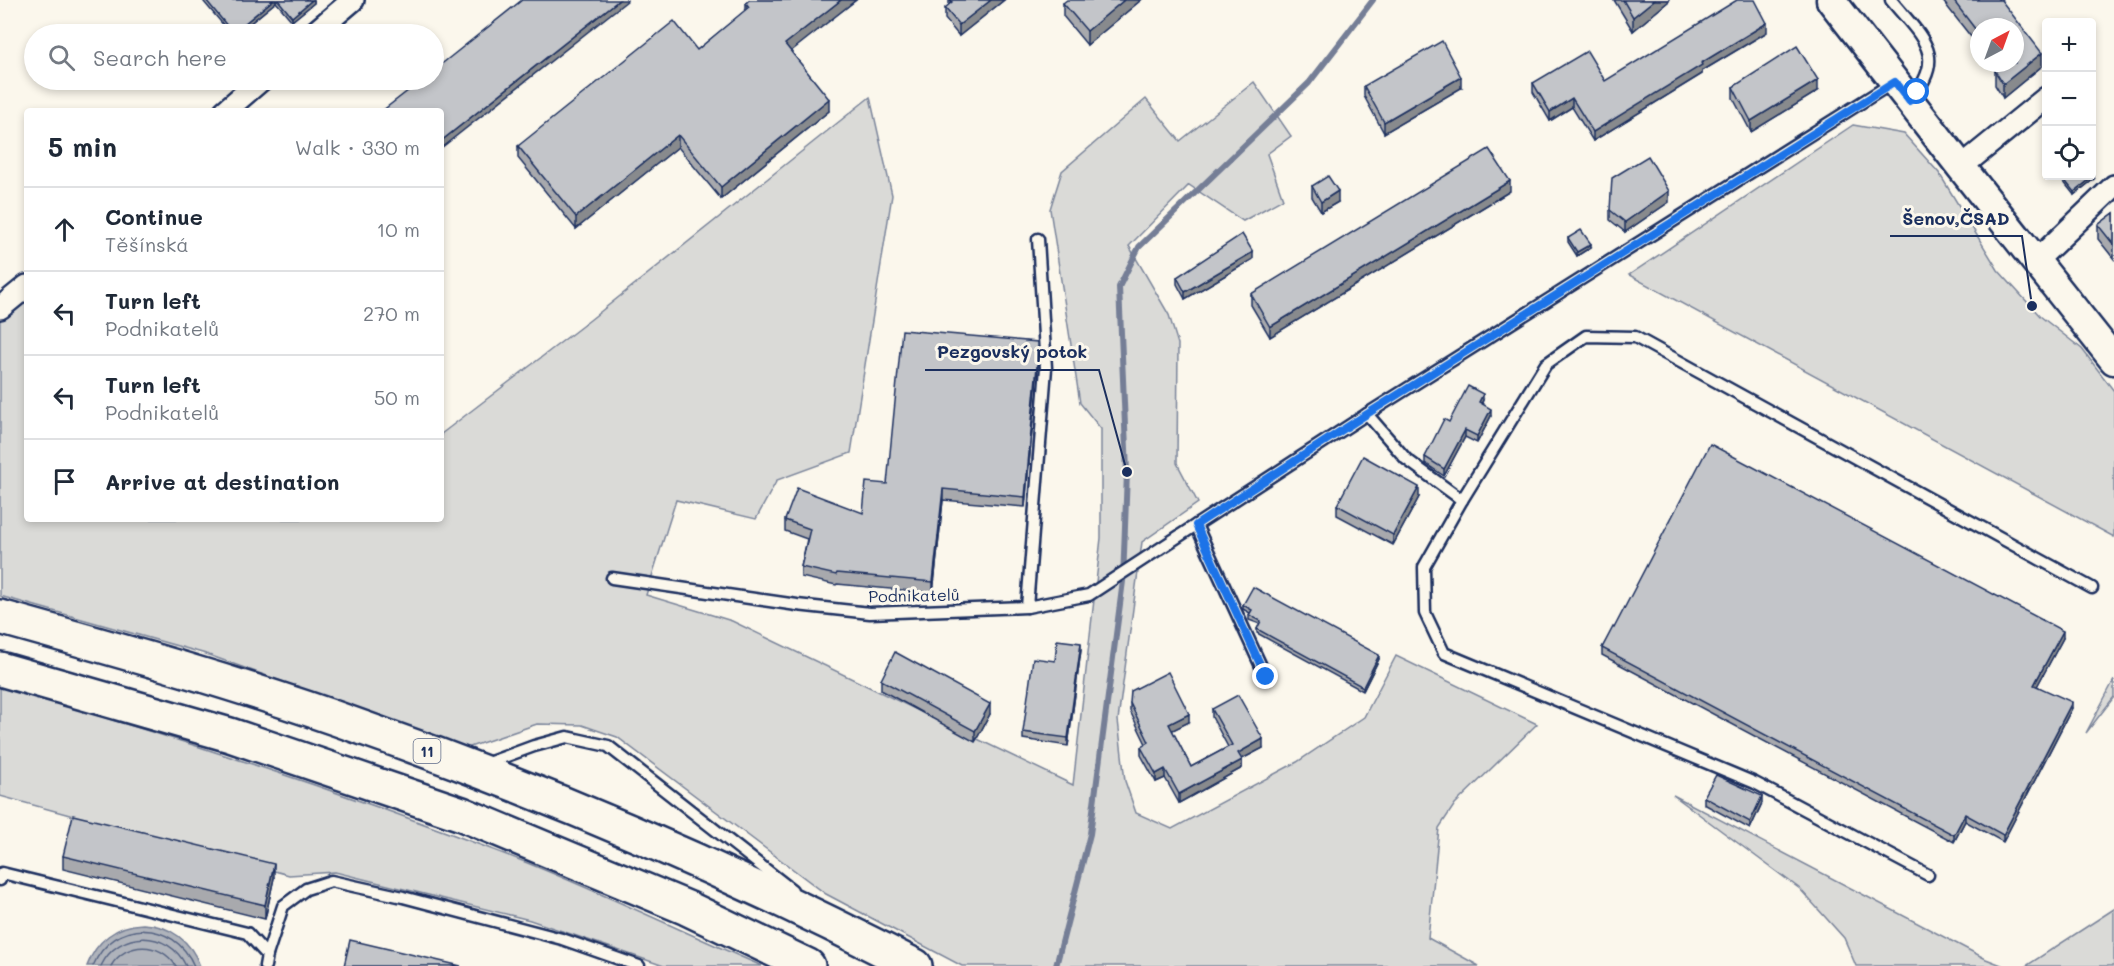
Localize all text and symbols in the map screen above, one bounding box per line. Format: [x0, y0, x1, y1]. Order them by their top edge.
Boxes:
north arrow [1970, 18, 2024, 72]
map controls [2042, 18, 2096, 180]
button: + [2042, 18, 2096, 72]
search box [24, 24, 444, 90]
icon: search [45, 41, 78, 74]
text: Search here [93, 43, 227, 72]
button: − [2042, 72, 2096, 126]
route start [1903, 78, 1929, 104]
button: locate [2042, 126, 2096, 180]
text: 5 min [48, 130, 117, 164]
text: Walk · 330 m [295, 134, 420, 160]
callout: Šenov,ČSAD [1890, 200, 2022, 236]
text: Continue [105, 202, 203, 231]
text: Šenov,ČSAD [1902, 206, 2010, 230]
icon: ahead [48, 213, 81, 246]
text: 10 m [376, 216, 420, 242]
text: Těšínská [105, 231, 189, 257]
text: Turn left [105, 286, 201, 315]
icon: left [48, 297, 81, 330]
text: 270 m [363, 300, 420, 326]
text: Podnikatelů [105, 315, 219, 341]
callout: Pezgovský potok [925, 334, 1099, 370]
text: Pezgovský potok [937, 339, 1087, 363]
text: Turn left [105, 370, 201, 399]
icon: left [48, 381, 81, 414]
text: 50 m [374, 384, 420, 410]
text: Podnikatelů [105, 399, 219, 425]
icon: arrive [48, 465, 81, 498]
text: Arrive at destination [105, 467, 340, 496]
street label: Podnikatelů [868, 584, 960, 606]
route end [1252, 663, 1278, 689]
road number: 11 [414, 739, 440, 763]

